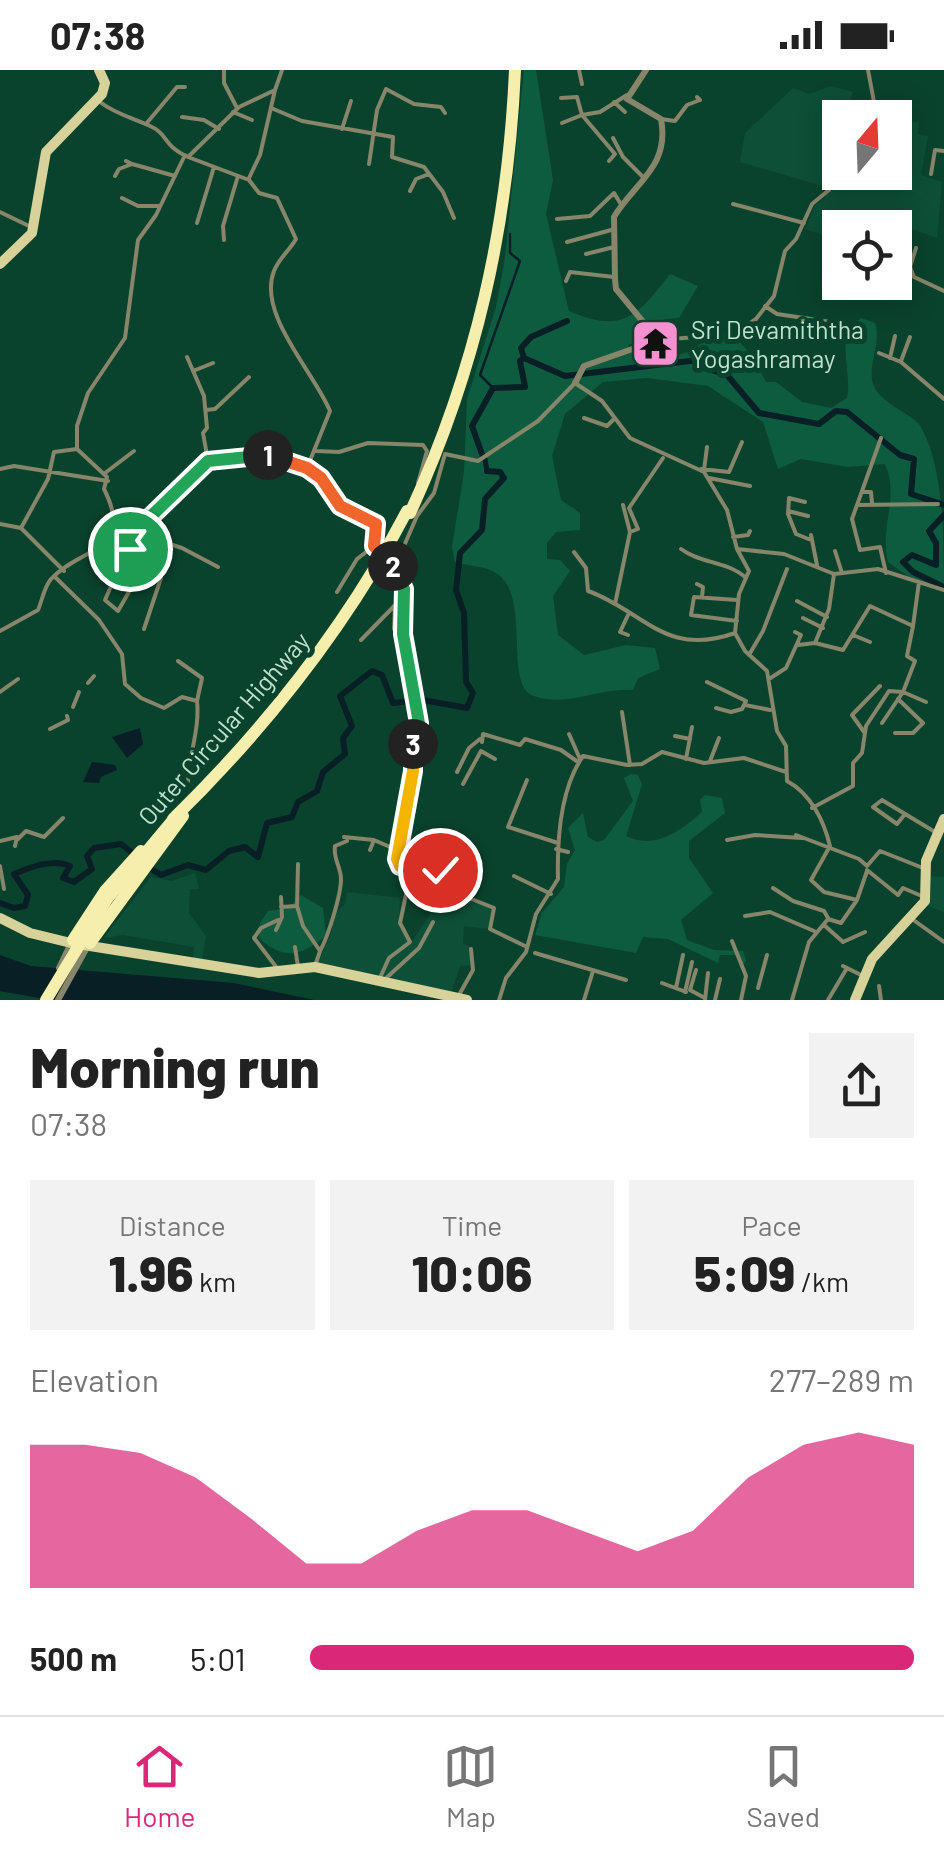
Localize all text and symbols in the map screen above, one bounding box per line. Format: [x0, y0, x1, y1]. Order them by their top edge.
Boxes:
text: 07:38 [50, 12, 145, 58]
north arrow [822, 100, 912, 190]
map controls [822, 100, 912, 300]
button: locate [822, 210, 912, 300]
place label: Sri Devamiththa Yogashramay [691, 314, 864, 373]
temple icon: Sri Devamiththa Yogashramay [630, 317, 682, 369]
pin: 1 [243, 430, 293, 480]
text: 1 [263, 438, 273, 472]
pin [88, 507, 173, 592]
icon: arrive [103, 522, 158, 577]
pin: 2 [368, 541, 418, 591]
text: 2 [385, 549, 401, 583]
street label: Outer Circular Highway [131, 625, 315, 831]
pin: 3 [388, 719, 438, 769]
text: 3 [405, 727, 421, 761]
pin [398, 828, 483, 913]
icon: check [413, 843, 468, 898]
text: Morning run [30, 1033, 320, 1099]
button: share [809, 1033, 914, 1138]
text: 07:38 [30, 1104, 107, 1142]
text: Distance [119, 1208, 226, 1242]
text: Time [442, 1208, 502, 1242]
text: Pace [742, 1208, 802, 1242]
text: 1.96 [108, 1242, 193, 1302]
text: 10:06 [412, 1242, 532, 1302]
text: 5:09 [694, 1242, 795, 1302]
text: km [193, 1264, 236, 1298]
text: /km [795, 1264, 849, 1298]
text: Elevation [30, 1360, 159, 1398]
text: 277–289 m [769, 1360, 914, 1398]
text: 500 m [30, 1639, 117, 1677]
text: 5:01 [190, 1639, 246, 1677]
tab: Home [124, 1739, 195, 1833]
tab: Map [443, 1739, 498, 1833]
tab: Saved [747, 1739, 820, 1833]

